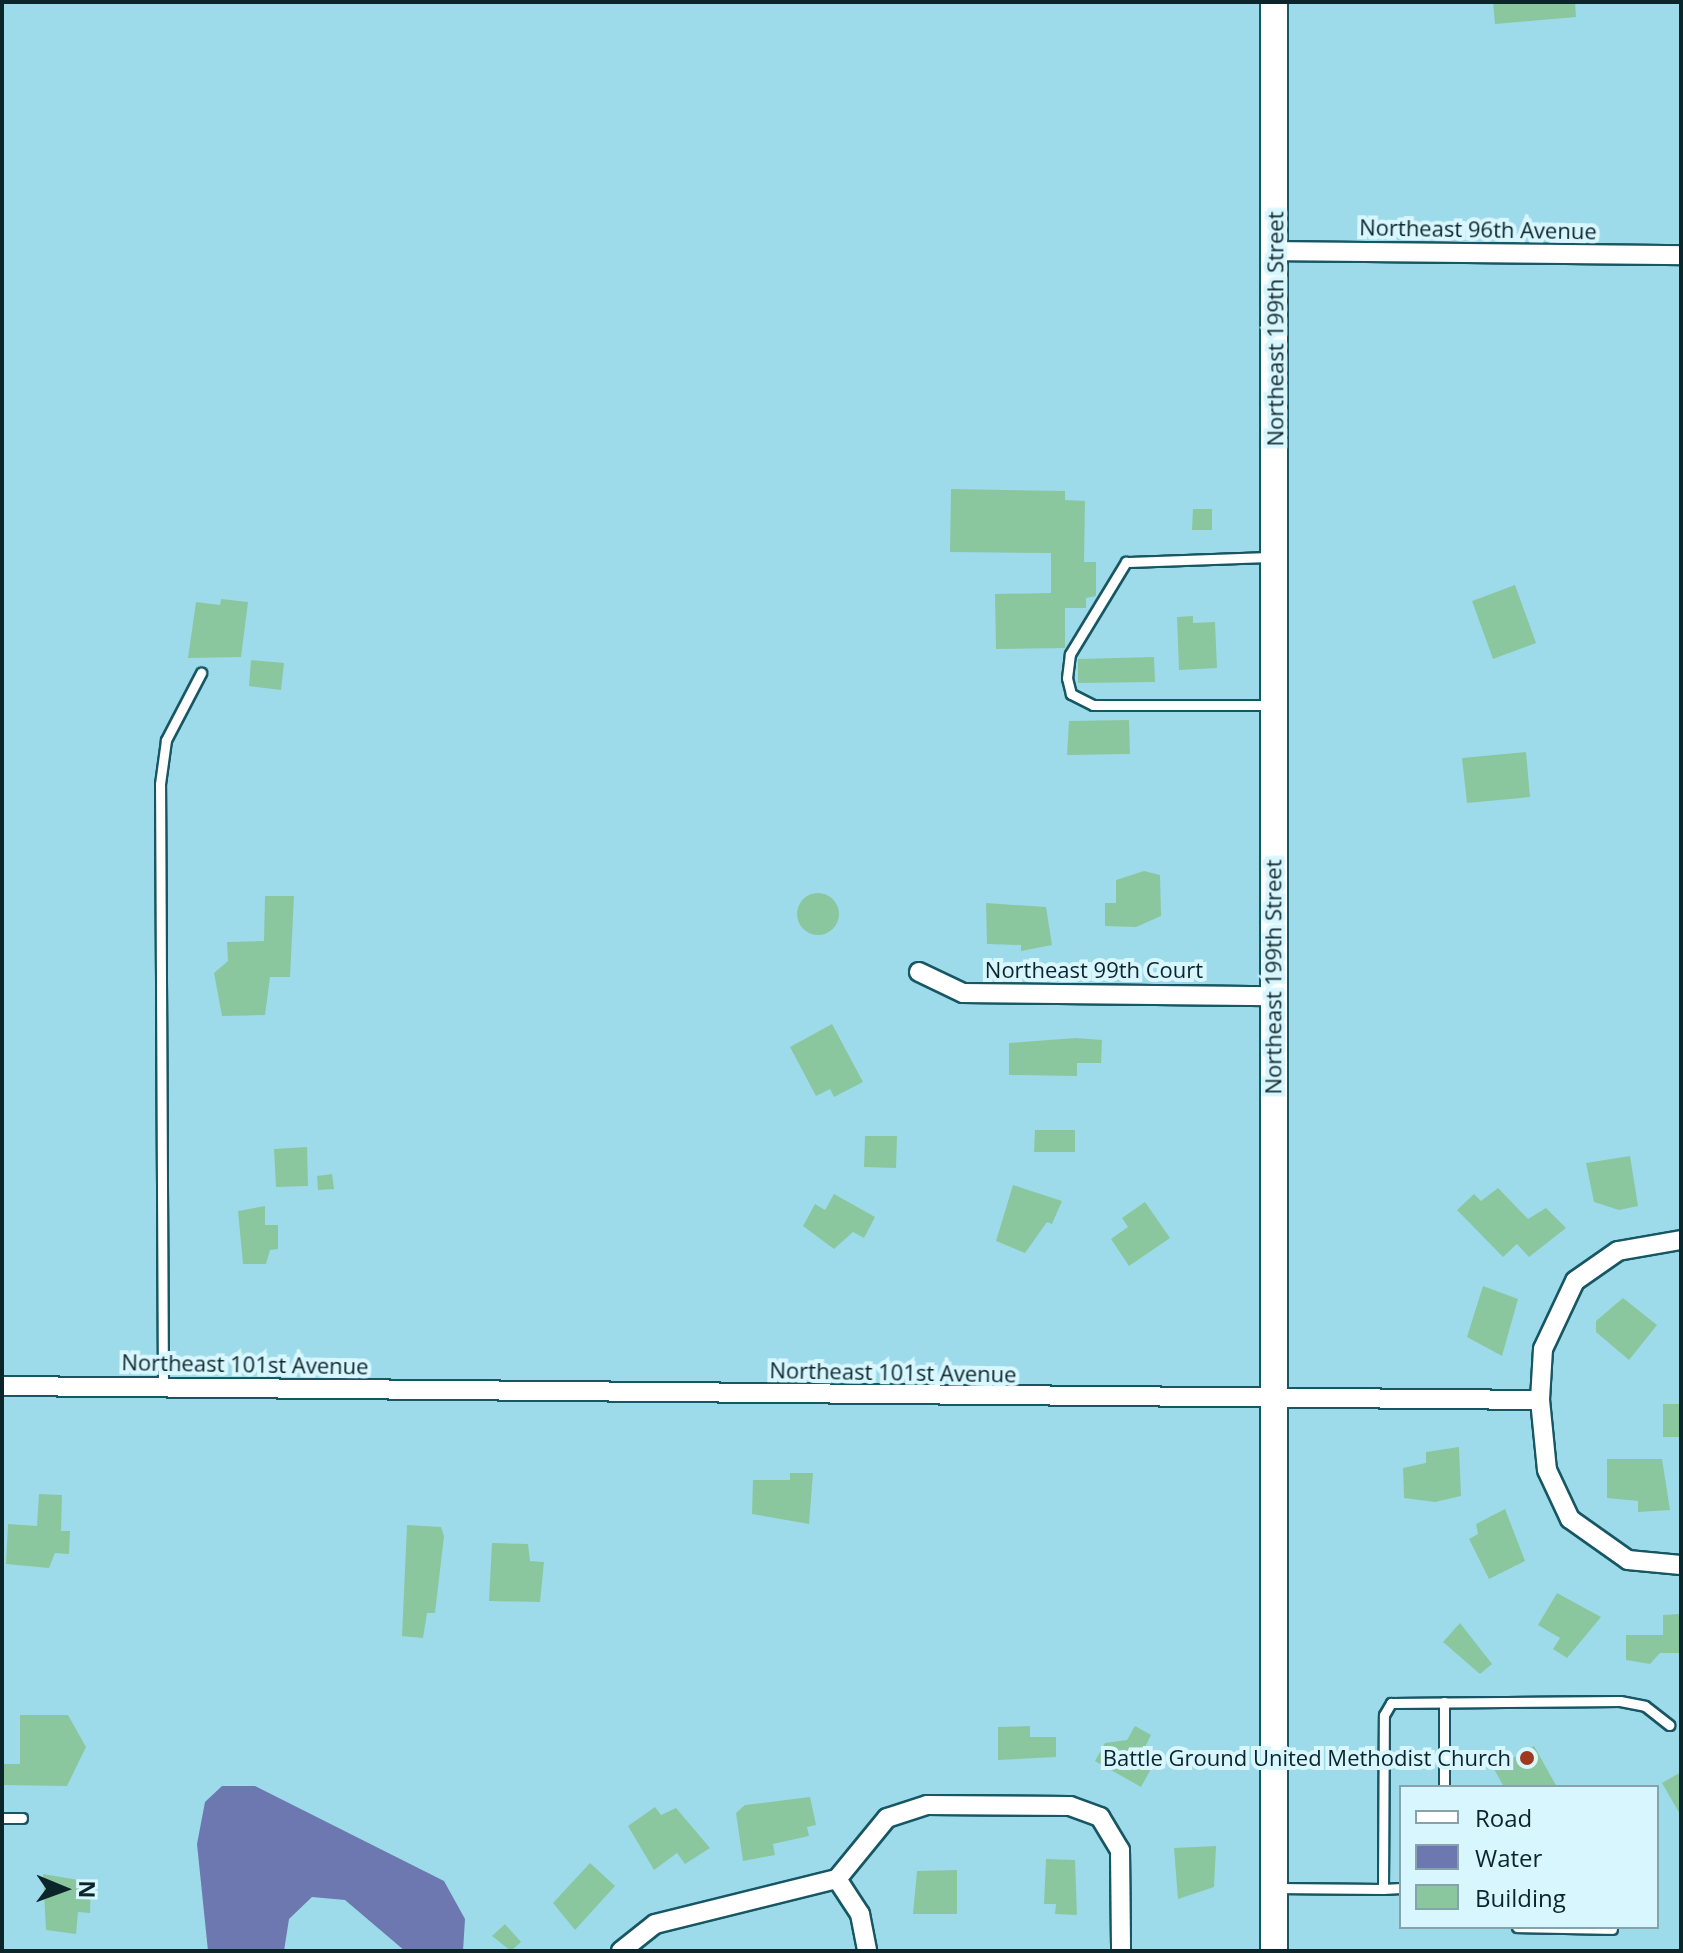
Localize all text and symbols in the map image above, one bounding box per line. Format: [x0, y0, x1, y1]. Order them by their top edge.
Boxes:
street label: Northeast 199th Street [1262, 212, 1288, 446]
street label: Northeast 96th Avenue [1359, 214, 1597, 244]
street label: Northeast 199th Street [1260, 860, 1286, 1094]
street label: Northeast 99th Court [985, 957, 1203, 983]
street label: Northeast 101st Avenue [121, 1349, 369, 1379]
street label: Northeast 101st Avenue [769, 1357, 1017, 1387]
place label: Battle Ground United Methodist Church [1103, 1745, 1511, 1771]
marker: Battle Ground United Methodist Church [1518, 1749, 1536, 1767]
legend [1399, 1785, 1659, 1929]
text: Road [1475, 1801, 1532, 1834]
text: Water [1475, 1841, 1542, 1874]
north arrow [24, 1849, 104, 1929]
text: N [73, 1880, 103, 1899]
text: Building [1475, 1881, 1566, 1914]

